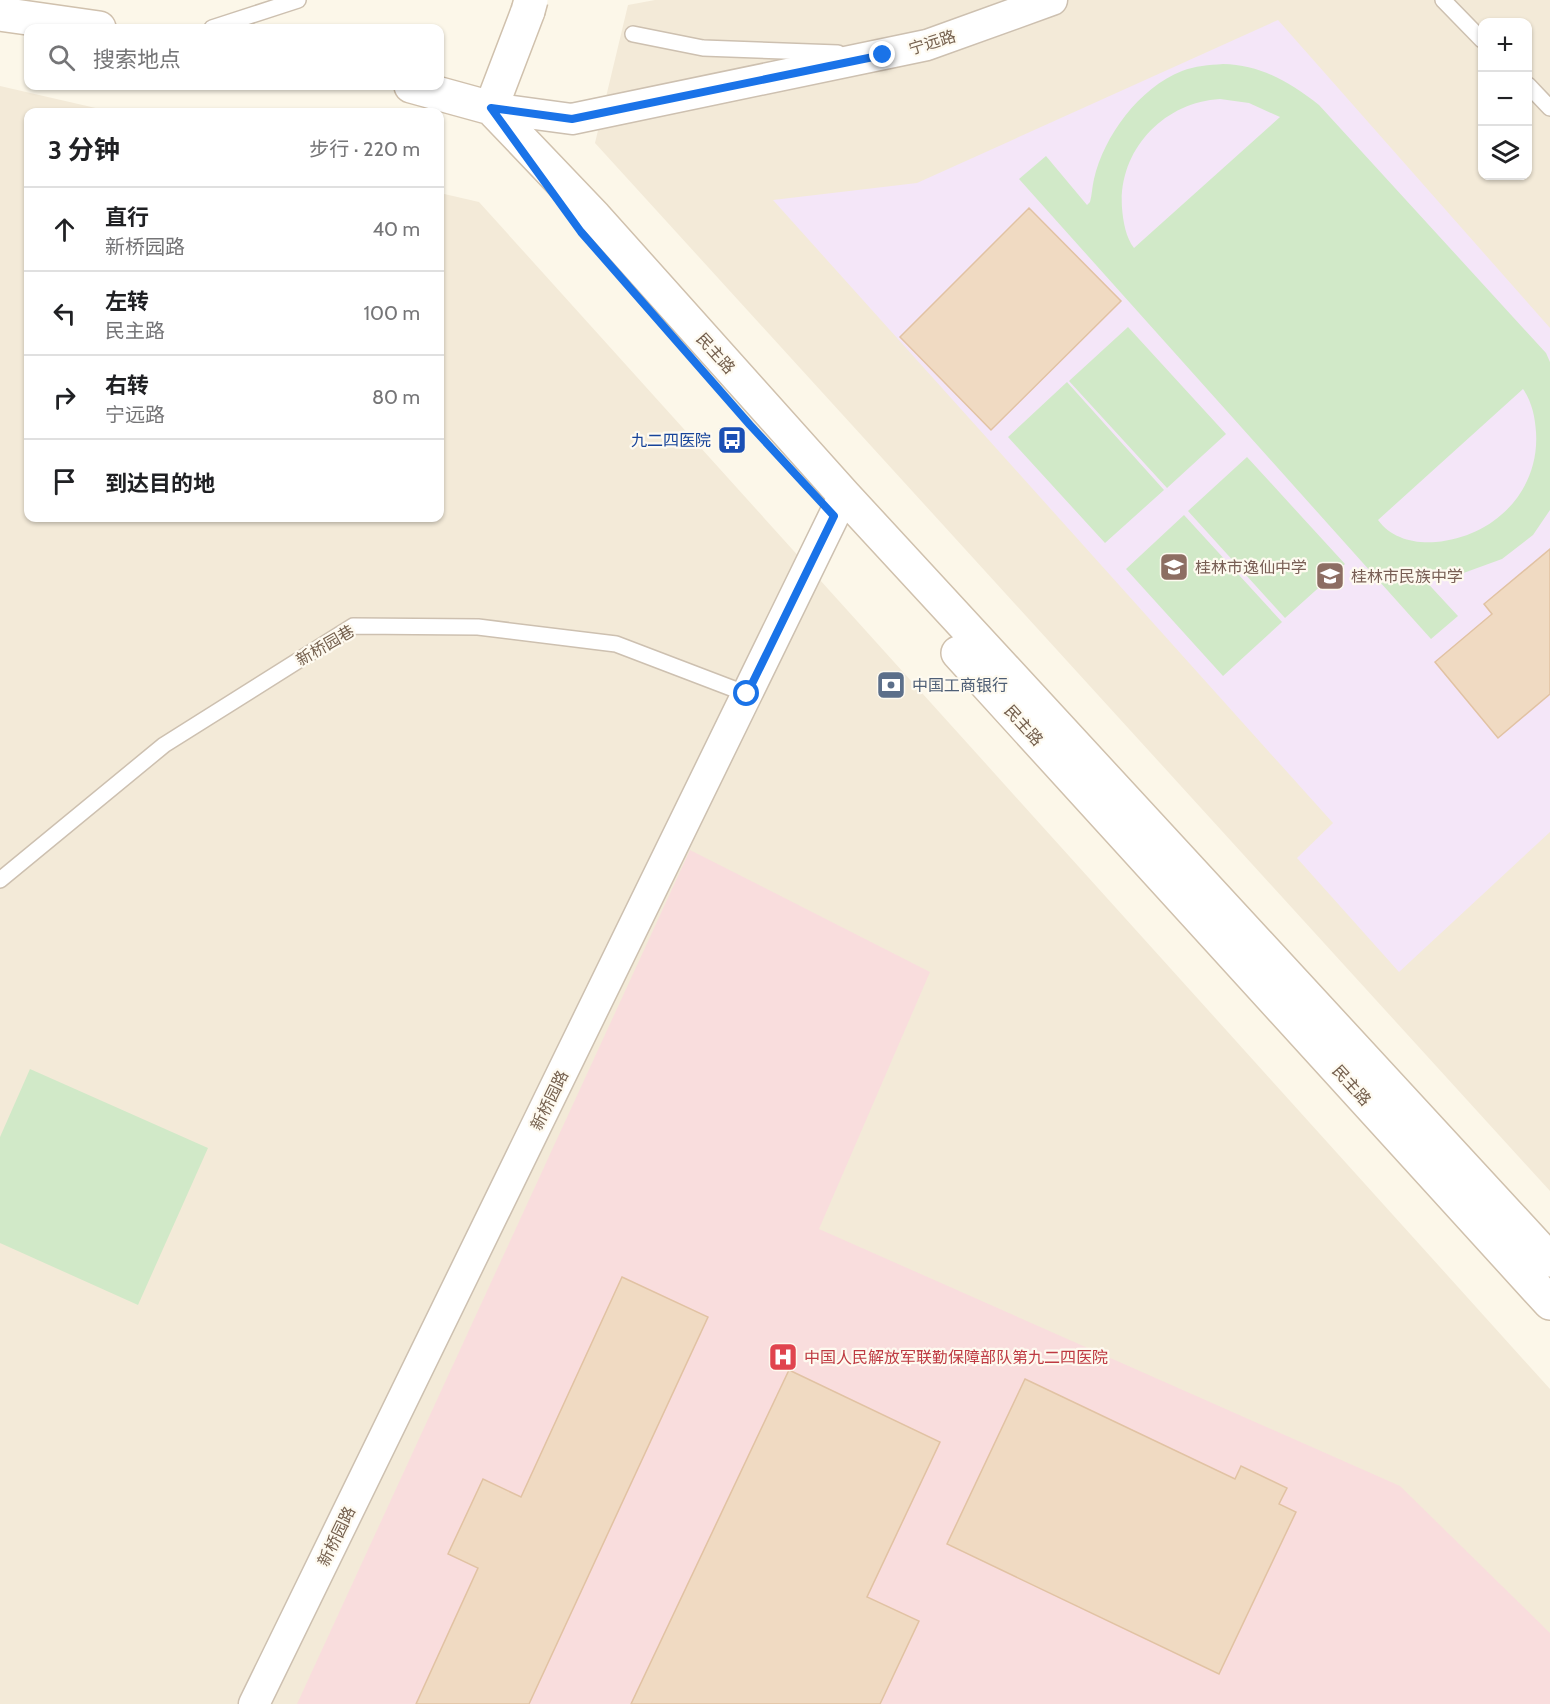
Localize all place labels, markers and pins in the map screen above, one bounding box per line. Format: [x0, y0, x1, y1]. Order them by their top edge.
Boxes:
bus stop icon: 九二四医院 [716, 424, 748, 456]
place label: 九二四医院 [631, 431, 711, 450]
school or university icon: 桂林市逸仙中学 [1158, 551, 1190, 583]
place label: 桂林市逸仙中学 [1195, 558, 1307, 577]
school or university icon: 桂林市民族中学 [1314, 560, 1346, 592]
place label: 桂林市民族中学 [1351, 567, 1463, 586]
bank icon: 中国工商银行 [875, 669, 907, 701]
place label: 中国工商银行 [912, 676, 1008, 695]
hospital icon: 中国人民解放军联勤保障部队第九二四医院 [767, 1341, 799, 1373]
place label: 中国人民解放军联勤保障部队第九二四医院 [804, 1348, 1108, 1367]

